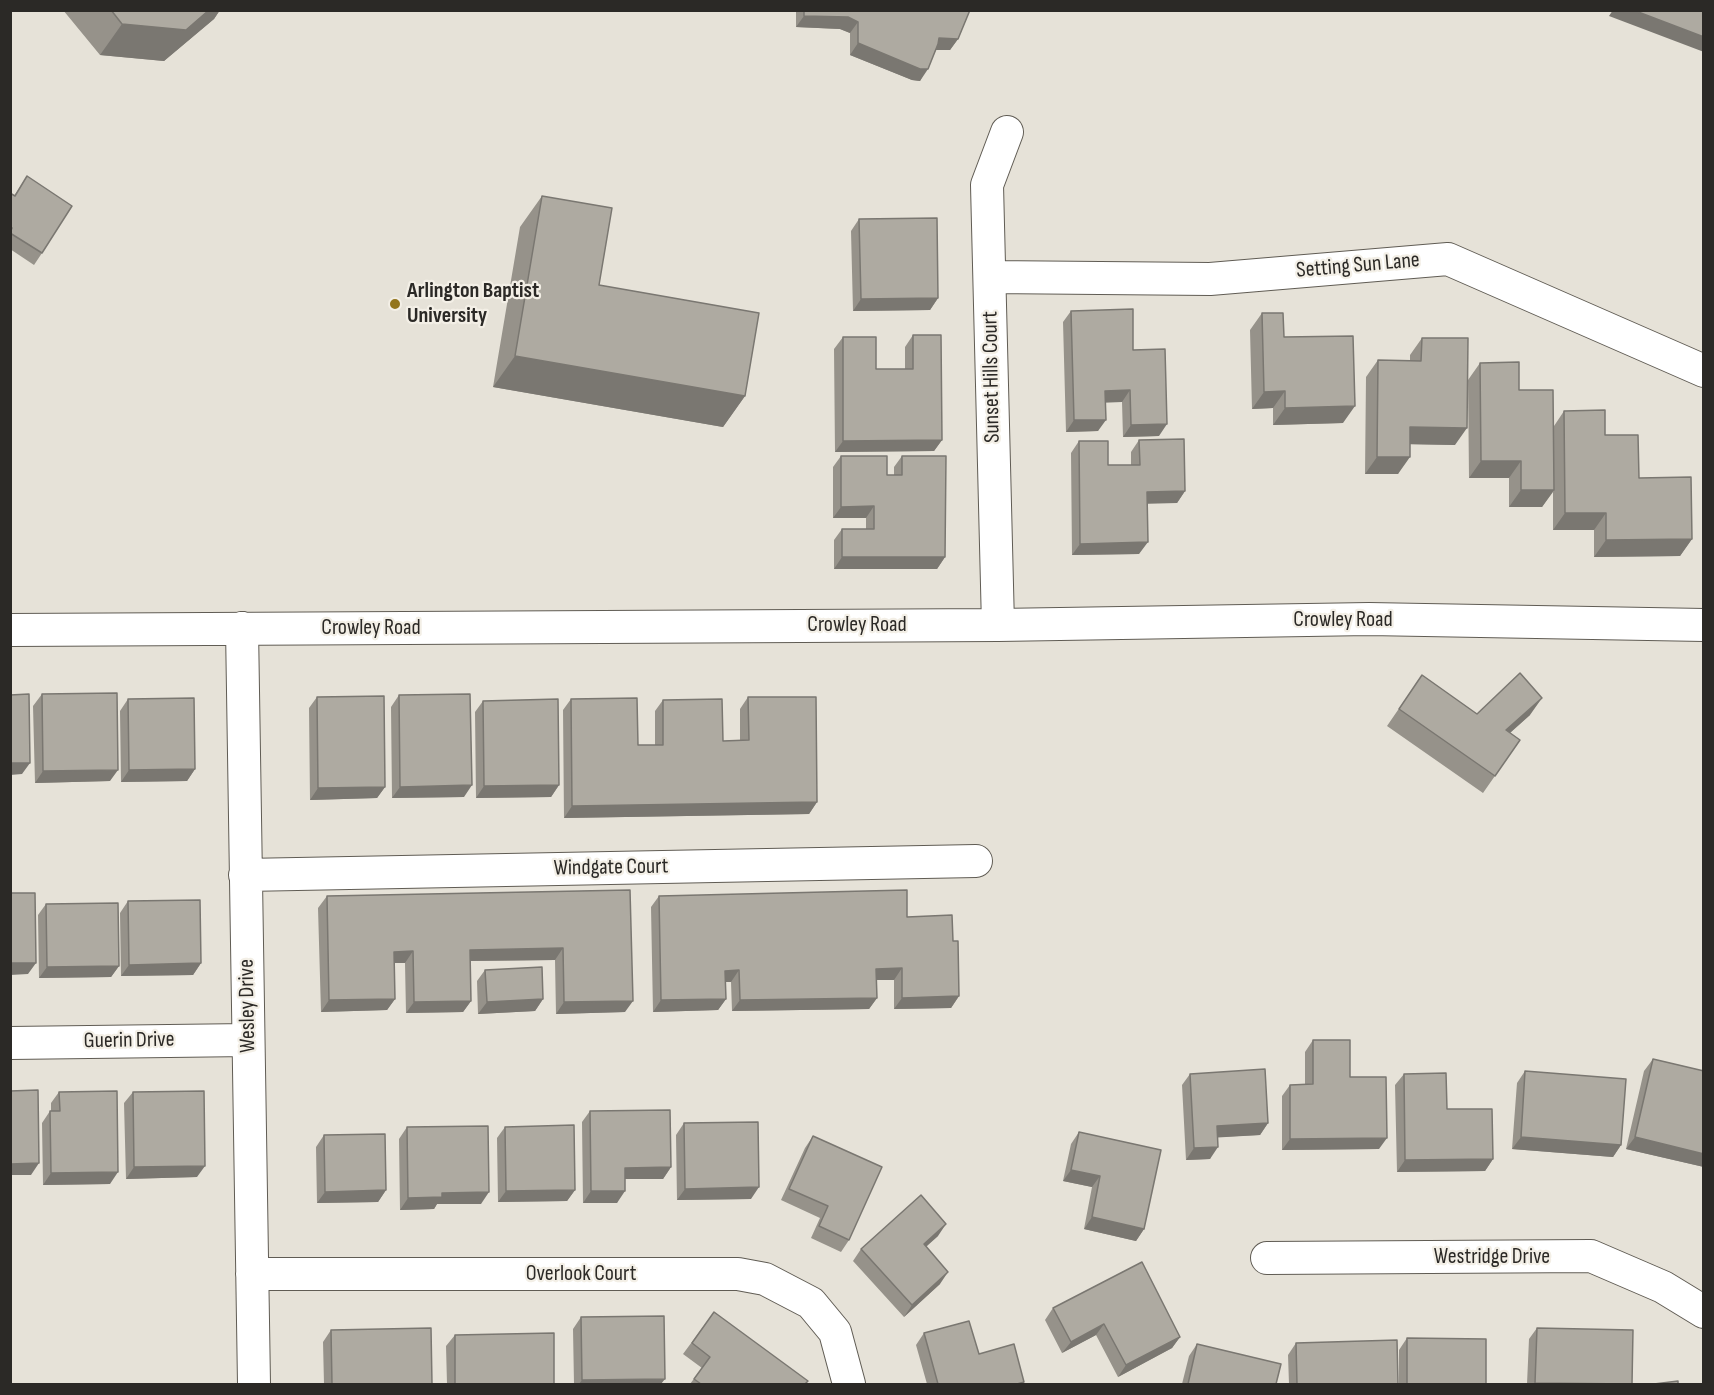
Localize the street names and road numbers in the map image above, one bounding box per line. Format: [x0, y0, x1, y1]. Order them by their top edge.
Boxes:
street label: Setting Sun Lane [1295, 247, 1421, 285]
street label: Sunset Hills Court [978, 311, 1006, 443]
street label: Crowley Road [1293, 607, 1393, 633]
street label: Crowley Road [807, 612, 907, 638]
street label: Crowley Road [321, 615, 421, 641]
street label: Windgate Court [553, 854, 669, 882]
street label: Wesley Drive [234, 959, 262, 1053]
street label: Guerin Drive [83, 1027, 175, 1055]
street label: Westridge Drive [1434, 1244, 1550, 1270]
street label: Overlook Court [526, 1261, 636, 1287]

